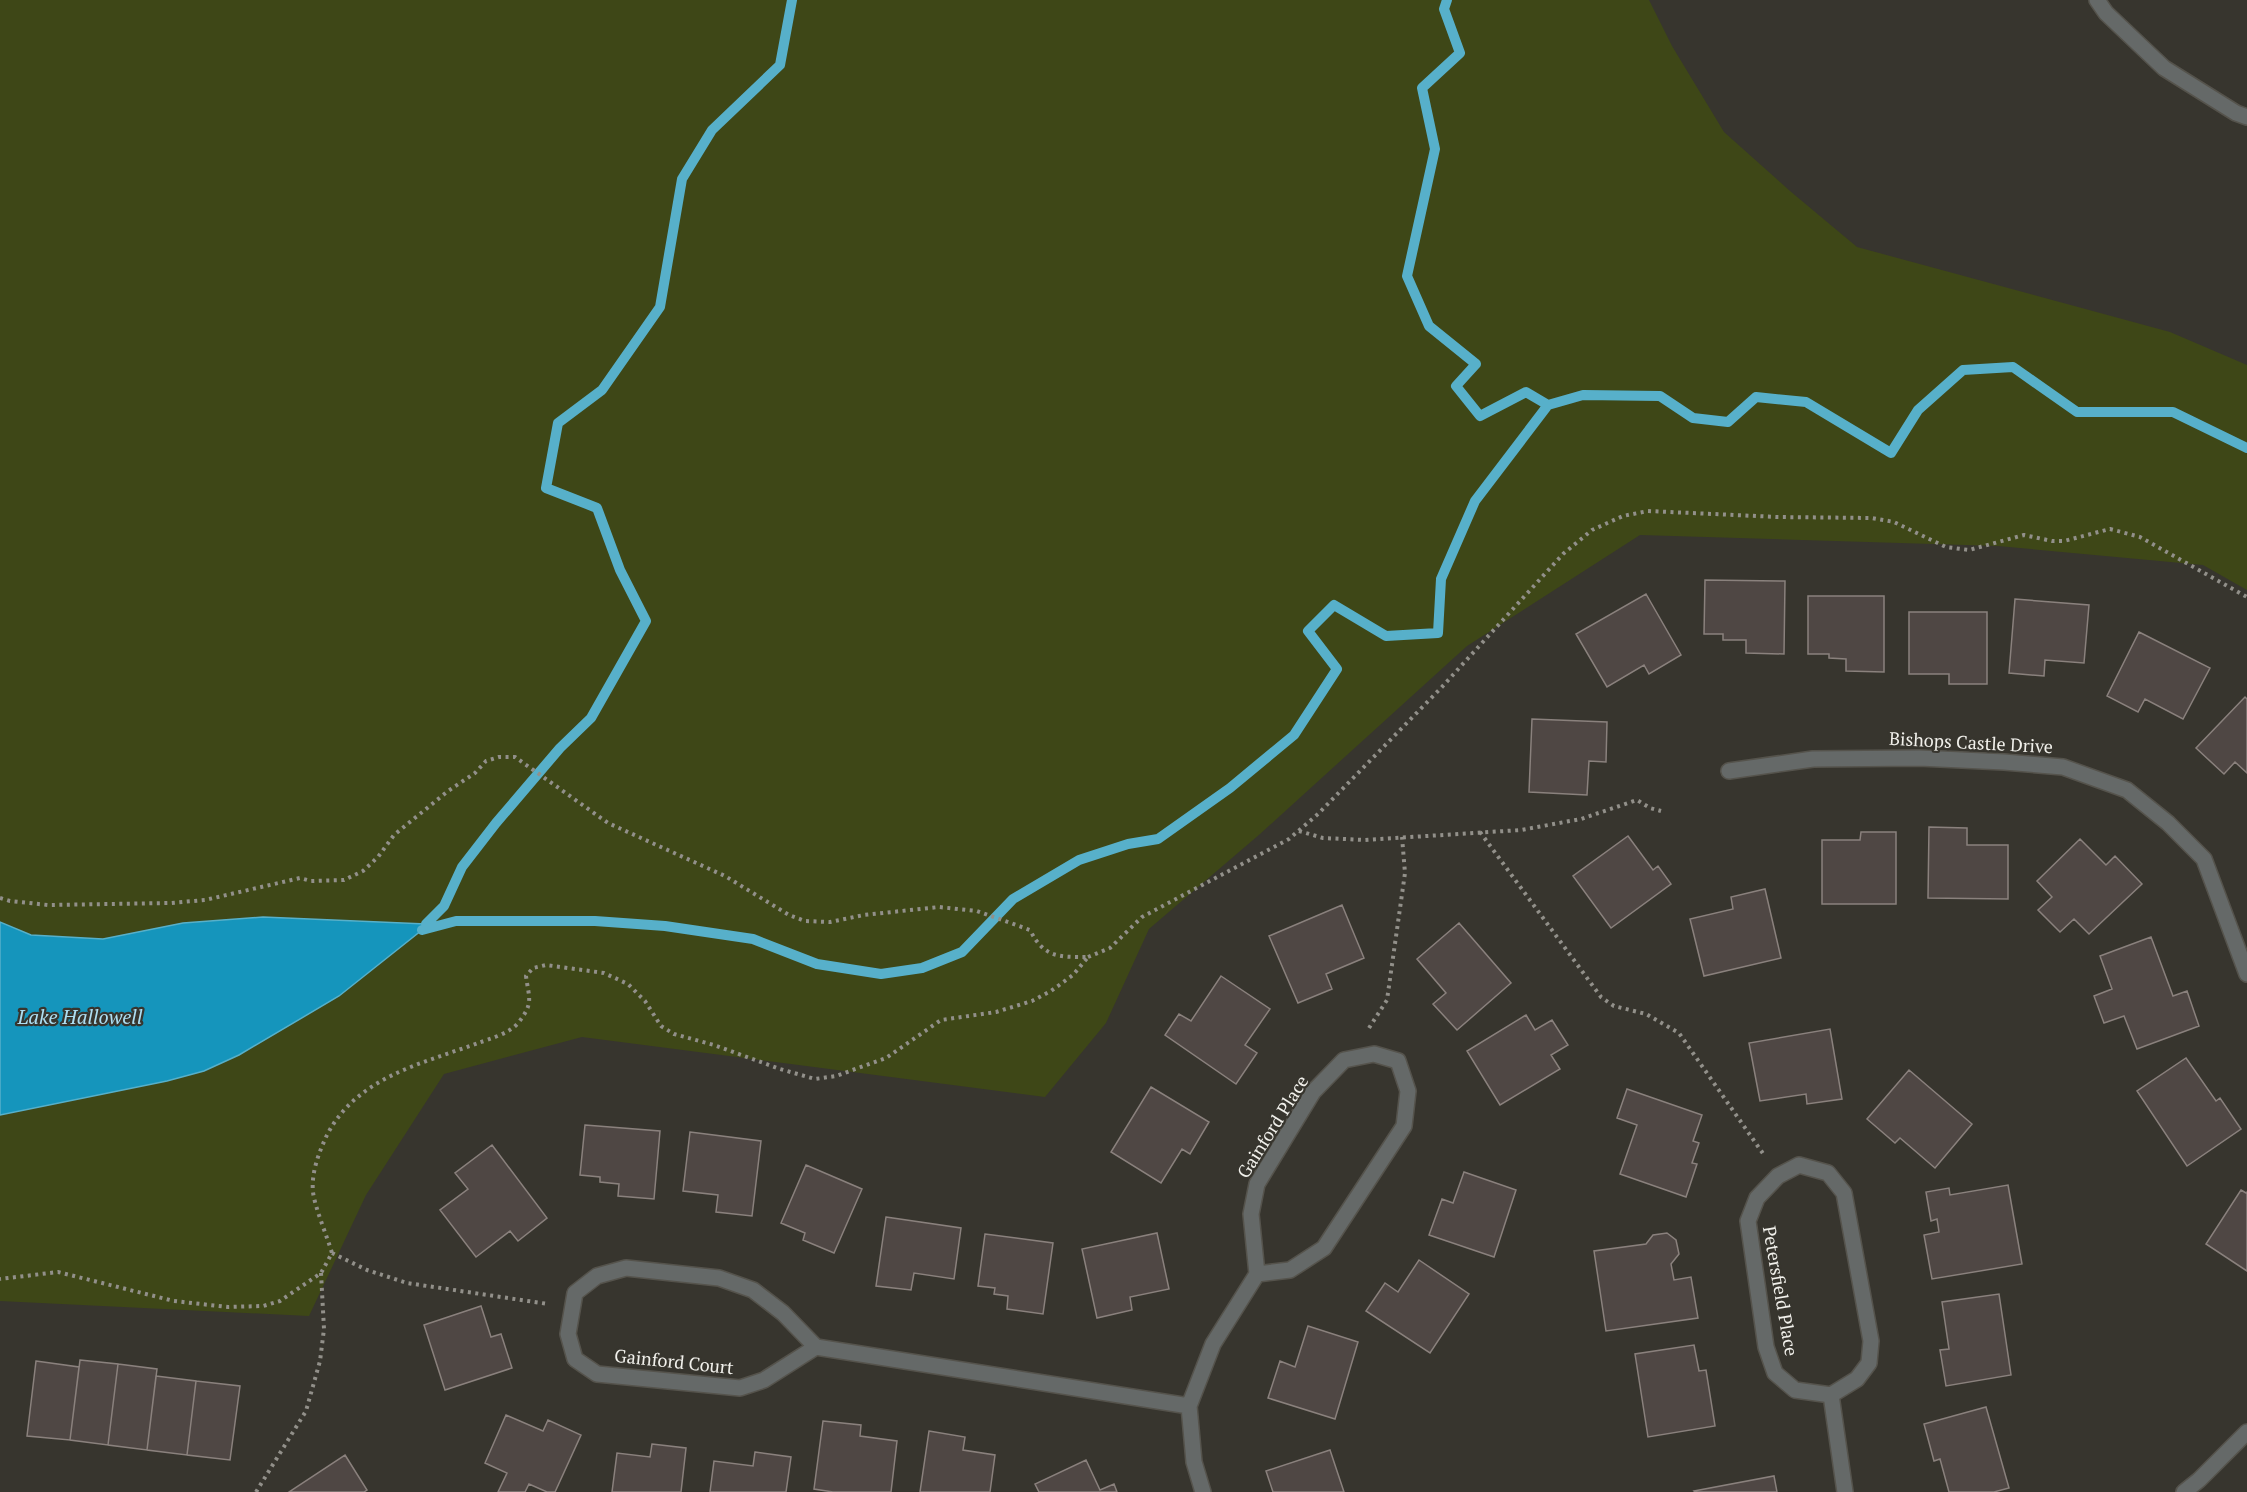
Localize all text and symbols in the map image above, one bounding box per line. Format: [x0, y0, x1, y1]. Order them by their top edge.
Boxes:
street label: Bishops Castle Drive [1888, 726, 2054, 758]
water label: Lake Hallowell [17, 1003, 143, 1030]
street label: Gainford Place [1231, 1071, 1313, 1182]
street label: Petersfield Place [1758, 1224, 1804, 1358]
street label: Gainford Court [613, 1343, 735, 1379]

